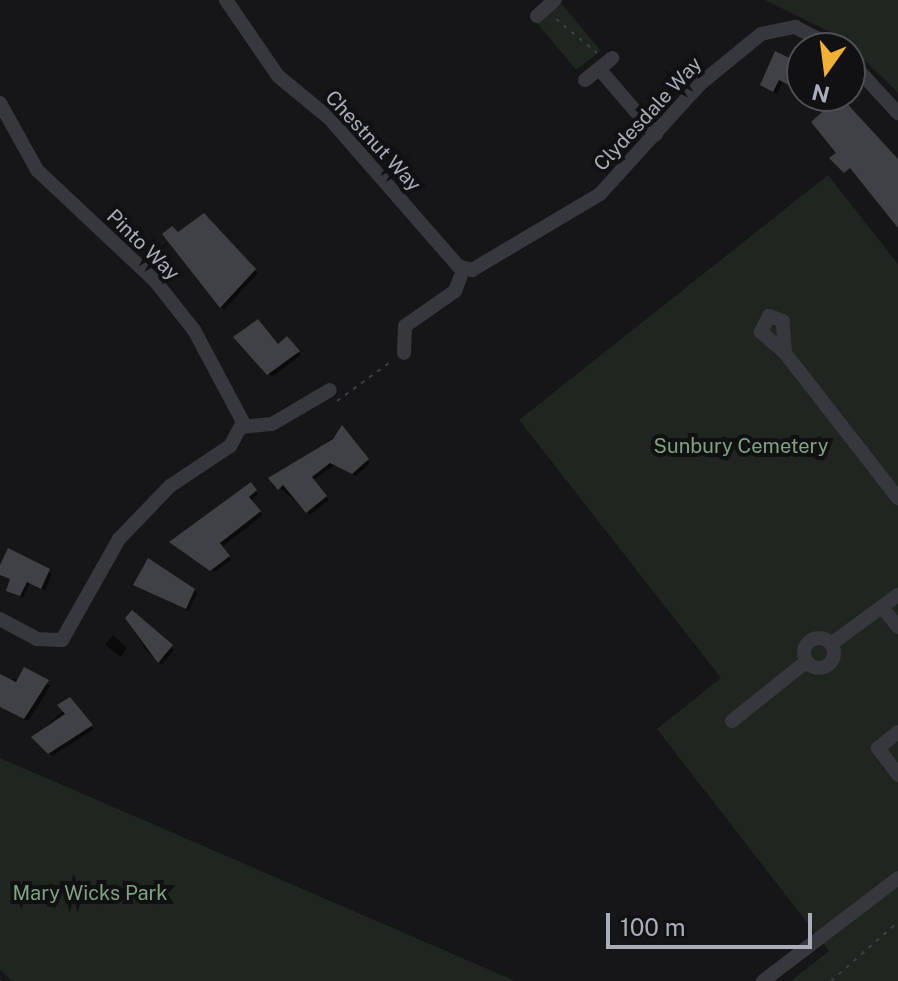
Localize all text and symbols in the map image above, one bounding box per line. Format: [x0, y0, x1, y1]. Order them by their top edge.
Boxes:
north arrow [786, 32, 866, 112]
street label: Clydesdale Way [589, 52, 707, 176]
text: N [809, 79, 832, 108]
street label: Chestnut Way [320, 85, 426, 197]
street label: Pinto Way [101, 204, 185, 286]
park label: Sunbury Cemetery [654, 434, 828, 458]
park label: Mary Wicks Park [12, 881, 168, 905]
scale bar [610, 897, 816, 947]
text: 100 m [620, 913, 686, 941]

